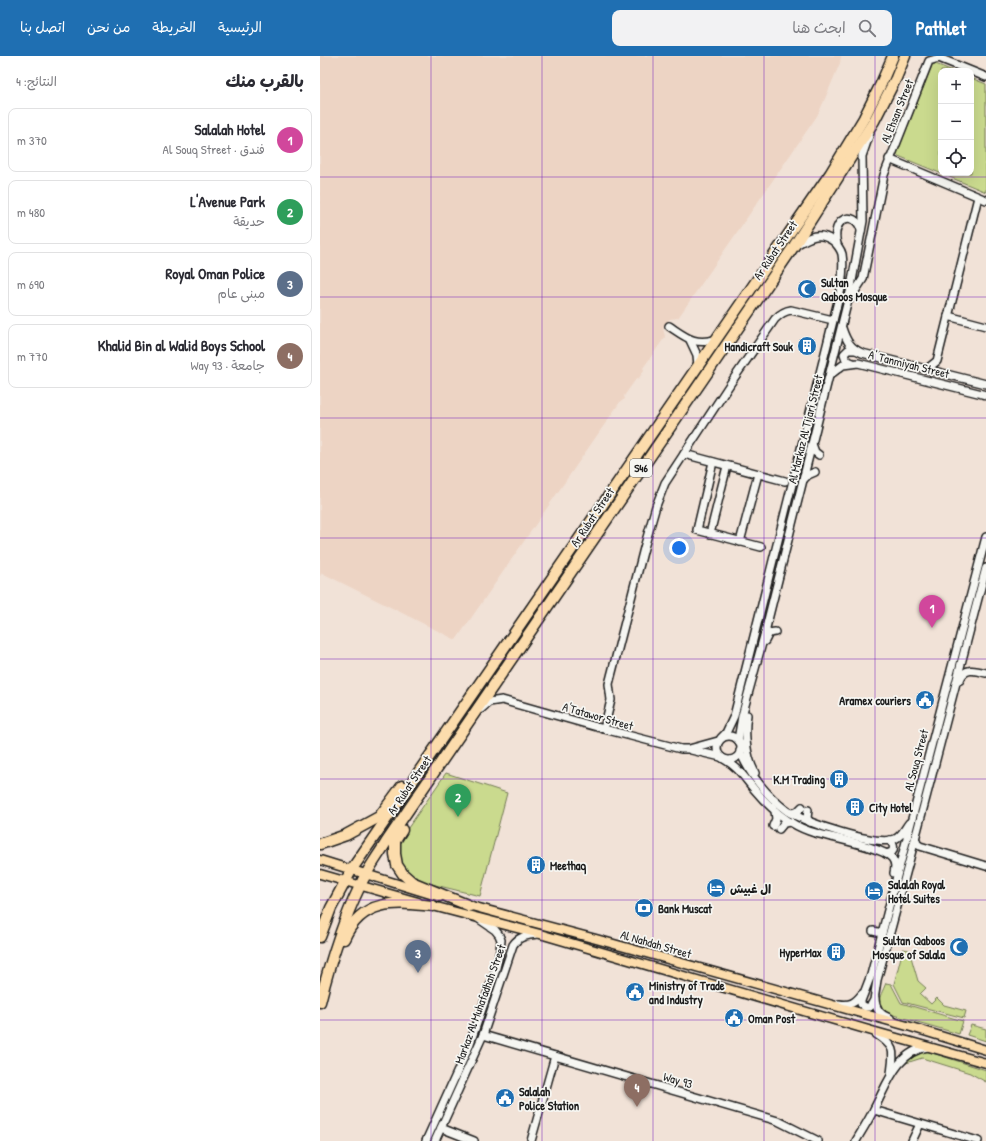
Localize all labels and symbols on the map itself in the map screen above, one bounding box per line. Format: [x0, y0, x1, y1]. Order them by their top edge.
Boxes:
street label: Al Ehsan Street [876, 76, 918, 146]
street label: Ar Rubat Street [749, 216, 802, 283]
place label: Sultan Qaboos Mosque [821, 274, 888, 306]
mosque icon: Sultan Qaboos Mosque [796, 278, 818, 300]
building icon: Handicraft Souk [796, 335, 818, 357]
place label: Handicraft Souk [725, 338, 793, 355]
street label: A' Tanmiyah Street [867, 346, 952, 382]
street label: Al Markaz Al Tijari Street [783, 372, 827, 485]
road number: S46 [630, 459, 652, 477]
street label: Ar Rubat Street [566, 483, 619, 550]
your location [669, 538, 689, 558]
pin: 1 [919, 595, 945, 628]
public building icon: Aramex couriers [914, 689, 936, 711]
place label: Aramex couriers [839, 692, 911, 709]
street label: A'Tatawor Street [561, 698, 636, 734]
street label: Al Souq Street [900, 726, 933, 793]
street label: Ar Rubat Street [383, 751, 436, 818]
building icon: K.M Trading [828, 768, 850, 790]
place label: K.M Trading [773, 771, 826, 789]
pin: 2 [445, 784, 471, 817]
building icon: City Hotel [844, 796, 866, 818]
place label: City Hotel [869, 799, 914, 817]
building icon: Meethaq [525, 854, 547, 876]
place label: Meethaq [550, 857, 587, 875]
place label: Salalah Royal Hotel Suites [888, 876, 946, 907]
hotel icon: ال غبيش [705, 877, 727, 899]
place label: ال غبيش [730, 880, 771, 897]
hotel icon: Salalah Royal Hotel Suites [863, 880, 885, 902]
bank icon: Bank Muscat [633, 897, 655, 919]
place label: Bank Muscat [658, 900, 713, 917]
street label: Al Nahdah Street [619, 926, 694, 962]
place label: Sultan Qaboos Mosque of Salala [873, 932, 945, 964]
mosque icon: Sultan Qaboos Mosque of Salala [948, 936, 970, 958]
pin: 3 [405, 940, 431, 973]
street label: Markaz Al Muhafadhah Street [450, 941, 510, 1066]
building icon: HyperMax [825, 941, 847, 963]
place label: HyperMax [780, 944, 823, 962]
place label: Ministry of Trade and Industry [649, 977, 725, 1009]
public building icon: Ministry of Trade and Industry [624, 981, 646, 1003]
public building icon: Oman Post [723, 1007, 745, 1029]
place label: Oman Post [748, 1010, 796, 1027]
street label: Way 93 [661, 1068, 695, 1092]
pin: 4 [624, 1074, 650, 1107]
place label: Salalah Police Station [519, 1083, 580, 1114]
public building icon: Salalah Police Station [494, 1087, 516, 1109]

